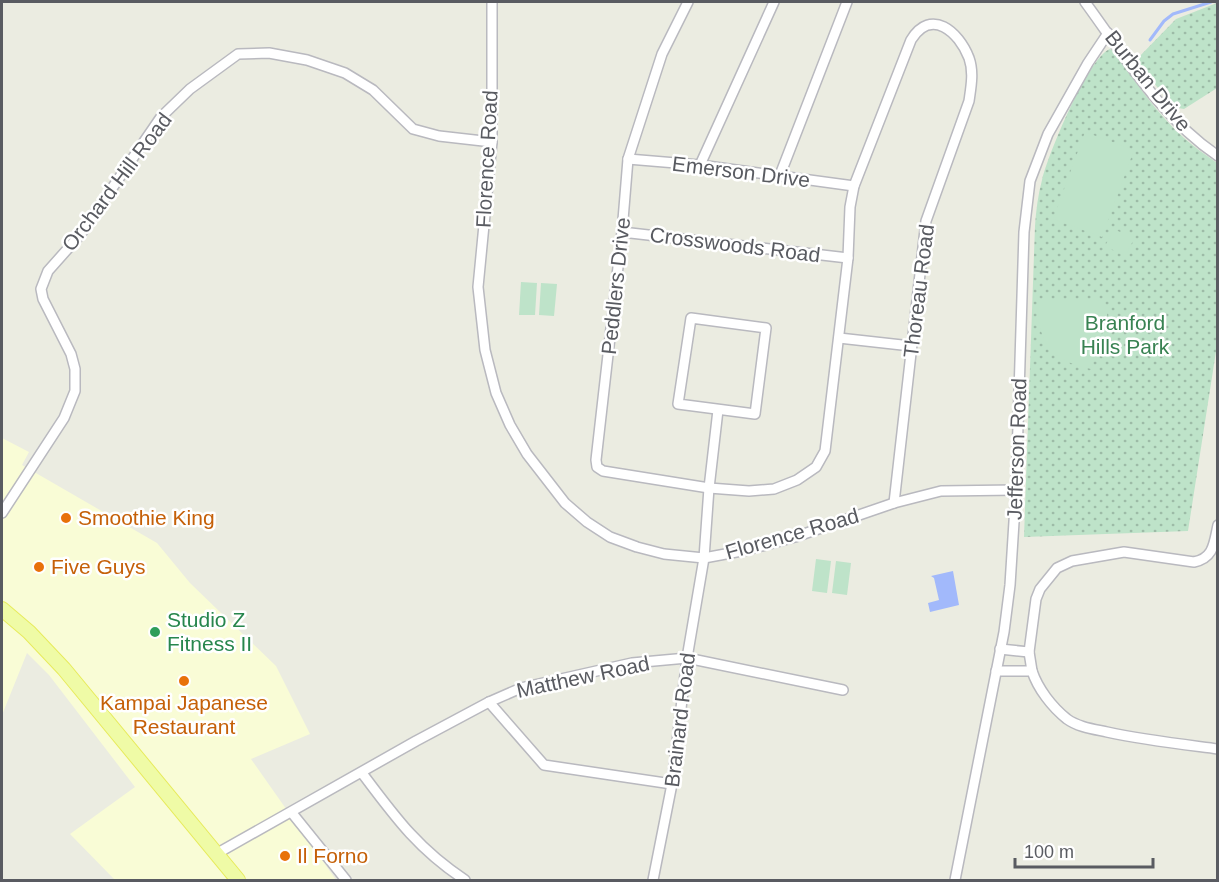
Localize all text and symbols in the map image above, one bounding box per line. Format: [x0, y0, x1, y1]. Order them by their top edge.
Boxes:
street label: Burban Drive [1101, 26, 1196, 136]
street label: Florence Road [471, 90, 502, 228]
street label: Orchard Hill Road [57, 108, 176, 255]
street label: Emerson Drive [671, 152, 811, 191]
street label: Peddlers Drive [597, 216, 634, 356]
street label: Crosswoods Road [649, 223, 822, 266]
street label: Thoreau Road [899, 223, 938, 359]
park label: Branford Hills Park [1081, 311, 1170, 358]
street label: Jefferson Road [1003, 378, 1030, 520]
street label: Florence Road [722, 503, 861, 564]
place label: Smoothie King [78, 506, 215, 529]
marker: Smoothie King [59, 511, 73, 525]
place label: Five Guys [51, 555, 146, 578]
marker: Five Guys [32, 560, 46, 574]
place label: Studio Z Fitness II [167, 608, 252, 655]
marker: Studio Z Fitness II [148, 625, 162, 639]
street label: Matthew Road [514, 651, 652, 702]
street label: Brainard Road [660, 651, 699, 789]
marker: Kampai Japanese Restaurant [177, 674, 191, 688]
place label: Kampai Japanese Restaurant [100, 691, 268, 738]
scale bar [1015, 831, 1153, 869]
text: 100 m [1024, 842, 1074, 862]
place label: Il Forno [297, 844, 368, 867]
marker: Il Forno [278, 849, 292, 863]

